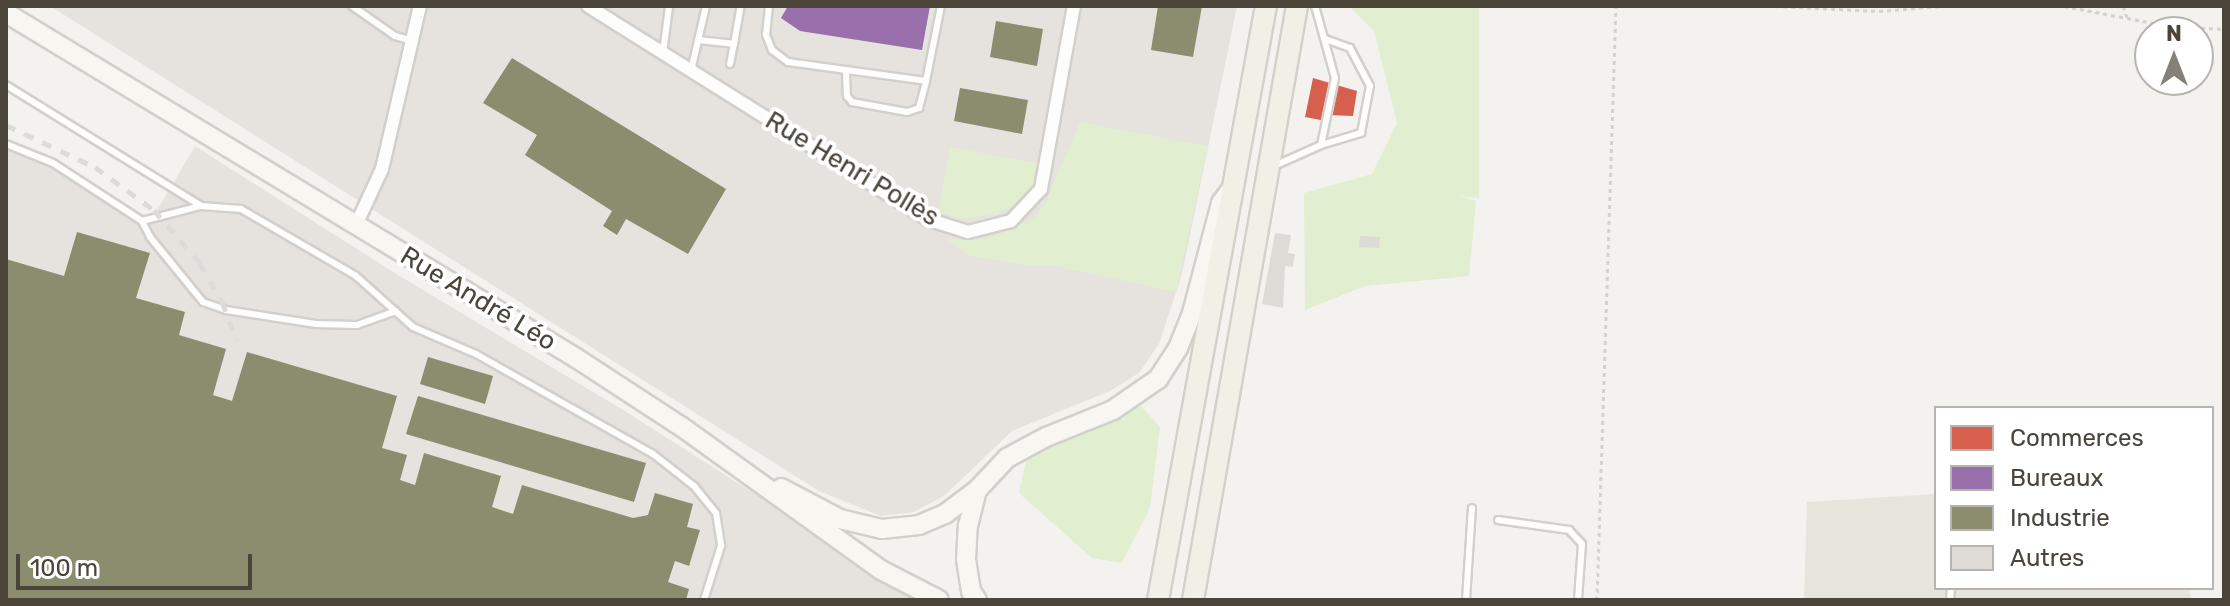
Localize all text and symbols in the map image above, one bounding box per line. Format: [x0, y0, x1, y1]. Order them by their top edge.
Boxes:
north arrow [2134, 16, 2214, 96]
text: N [2166, 20, 2182, 47]
street label: Rue Henri Pollès [760, 105, 944, 233]
street label: Rue André Léo [394, 240, 562, 358]
legend [1934, 406, 2214, 590]
text: Commerces [2010, 424, 2144, 452]
text: Bureaux [2010, 464, 2103, 492]
text: Industrie [2010, 504, 2110, 532]
scale bar [20, 538, 256, 588]
text: Autres [2010, 544, 2084, 572]
text: 100 m [30, 554, 98, 582]

